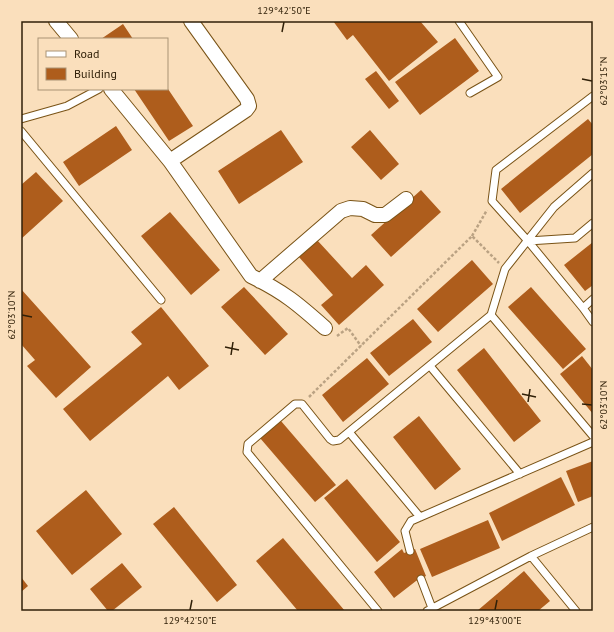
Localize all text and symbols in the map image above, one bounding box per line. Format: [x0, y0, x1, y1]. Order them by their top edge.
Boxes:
text: 129°42'50"E [257, 4, 311, 17]
legend [38, 38, 168, 90]
text: Road [74, 46, 99, 61]
text: 62°03'15"N [597, 56, 610, 106]
text: Building [74, 66, 117, 81]
text: 62°03'10"N [5, 290, 18, 340]
text: 62°03'10"N [597, 380, 610, 430]
text: 129°42'50"E [163, 614, 217, 627]
text: 129°43'00"E [468, 614, 522, 627]

